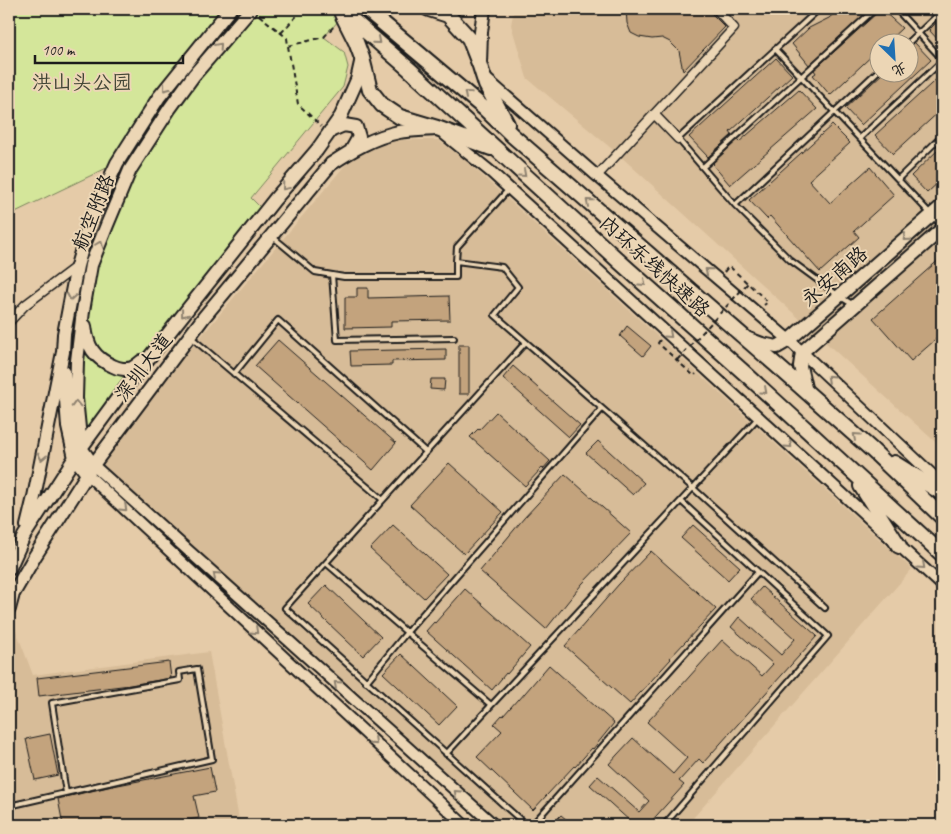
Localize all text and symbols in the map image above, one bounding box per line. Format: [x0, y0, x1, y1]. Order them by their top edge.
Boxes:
scale bar [35, 32, 182, 64]
north arrow [868, 32, 918, 82]
one-way arrow [371, 35, 380, 44]
text: 100 m [42, 41, 76, 60]
one-way arrow [213, 43, 221, 52]
text: 北 [889, 59, 909, 80]
park label: 洪山头公园 [32, 70, 132, 95]
one-way arrow [164, 82, 172, 91]
one-way arrow [464, 91, 473, 100]
one-way arrow [517, 168, 526, 177]
street label: 航空附路 [67, 169, 120, 254]
one-way arrow [283, 181, 291, 190]
one-way arrow [585, 199, 594, 208]
street label: 内环东线快速路 [594, 210, 716, 323]
one-way arrow [902, 232, 911, 241]
one-way arrow [94, 240, 104, 249]
street label: 永安南路 [796, 240, 873, 312]
one-way arrow [705, 268, 714, 277]
one-way arrow [638, 277, 647, 286]
one-way arrow [67, 293, 77, 302]
one-way arrow [181, 308, 190, 318]
street label: 深圳大道 [109, 328, 177, 407]
one-way arrow [664, 329, 673, 338]
one-way arrow [827, 375, 836, 384]
one-way arrow [759, 385, 768, 394]
one-way arrow [71, 399, 82, 407]
one-way arrow [852, 433, 861, 442]
one-way arrow [784, 439, 793, 448]
one-way arrow [38, 453, 48, 461]
one-way arrow [118, 503, 127, 512]
one-way arrow [916, 561, 925, 570]
one-way arrow [212, 572, 221, 581]
one-way arrow [250, 625, 259, 634]
one-way arrow [333, 681, 342, 690]
one-way arrow [369, 736, 378, 745]
one-way arrow [454, 790, 463, 799]

